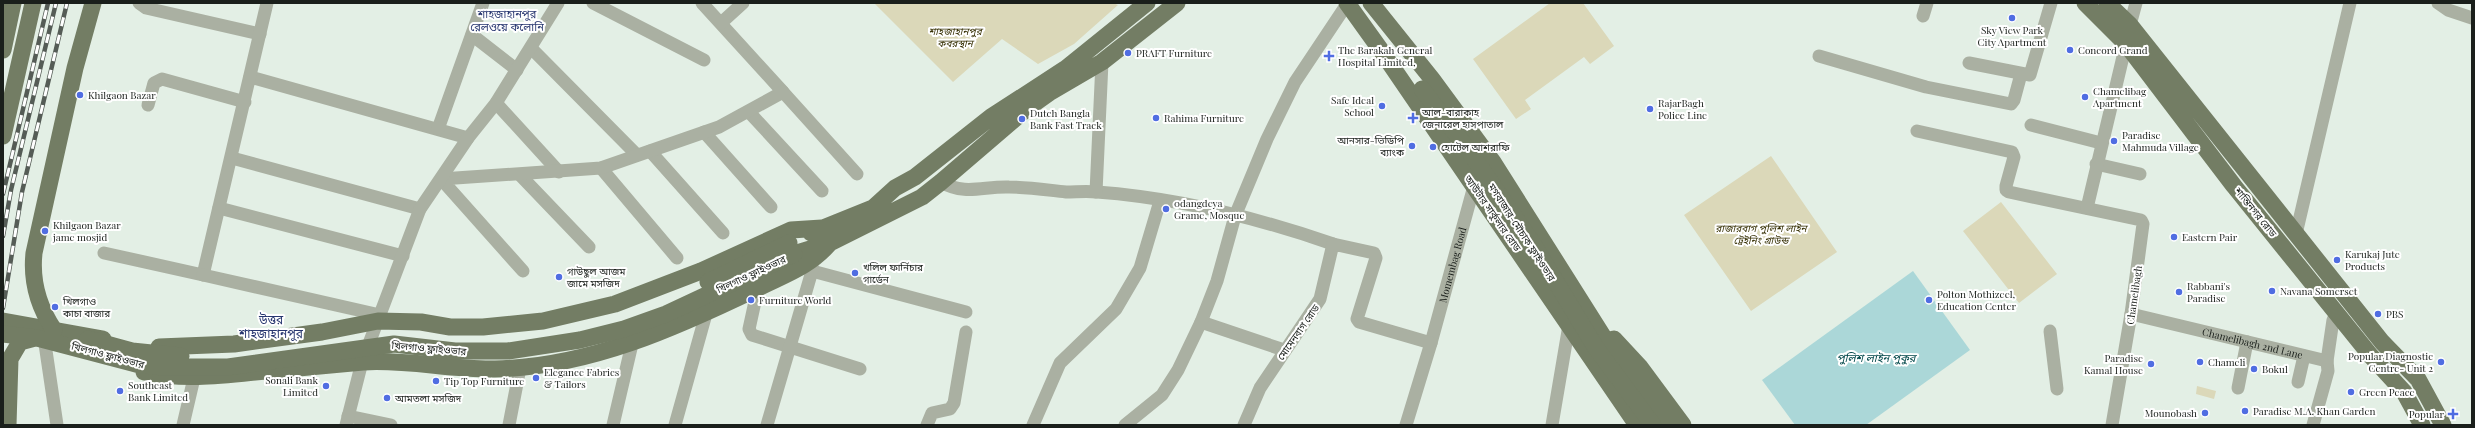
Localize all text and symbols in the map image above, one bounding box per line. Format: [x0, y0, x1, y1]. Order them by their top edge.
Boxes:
district label: শাহজাহানপুর রেলওয়ে কলোনি [470, 6, 544, 34]
marker: Sky View Park City Apartment [2007, 13, 2017, 23]
place label: Sky View Park City Apartment [1978, 23, 2047, 49]
park label: শাহজাহানপুর কবরস্থান [928, 24, 984, 50]
place label: The Barakah General Hospital Limited, [1338, 43, 1433, 69]
place label: Concord Grand [2078, 43, 2148, 57]
marker: Concord Grand [2065, 45, 2075, 55]
place label: PRAFT Furniture [1136, 46, 1212, 60]
marker: PRAFT Furniture [1123, 48, 1133, 58]
marker: The Barakah General Hospital Limited, [1323, 50, 1335, 62]
place label: Chamelibag Apartment [2092, 84, 2147, 110]
place label: Khilgaon Bazar [88, 88, 156, 102]
marker: Khilgaon Bazar [75, 90, 85, 100]
marker: Chamelibag Apartment [2080, 92, 2090, 102]
place label: Safe Ideal School [1331, 93, 1374, 119]
place label: RajarBagh Police Line [1658, 96, 1707, 122]
marker: Safe Ideal School [1377, 101, 1387, 111]
marker: RajarBagh Police Line [1645, 104, 1655, 114]
place label: আল-বারাকাহ জেনারেল হাসপাতাল [1421, 105, 1504, 131]
place label: Dutch Bangla Bank Fast Track [1030, 106, 1102, 132]
place label: Rahima Furniture [1164, 111, 1244, 125]
marker: আল-বারাকাহ জেনারেল হাসপাতাল [1407, 112, 1419, 124]
marker: Rahima Furniture [1151, 113, 1161, 123]
marker: Dutch Bangla Bank Fast Track [1017, 114, 1027, 124]
place label: Paradise Mahmuda Village [2122, 128, 2199, 154]
place label: আনসার-ভিডিপি ব্যাংক [1336, 133, 1405, 159]
marker: Paradise Mahmuda Village [2109, 136, 2119, 146]
place label: হোটেল আশরাফি [1441, 140, 1510, 154]
marker: আনসার-ভিডিপি ব্যাংক [1407, 141, 1417, 151]
marker: হোটেল আশরাফি [1428, 142, 1438, 152]
street label: আউটার সার্কুলার রোড [1461, 171, 1525, 255]
street label: মগবাজার-মৌচাক ফ্লাইওভার [1485, 180, 1559, 284]
street label: শান্তিনগর রোড [2231, 184, 2281, 240]
place label: 0dangdeya Grame, Mosque [1174, 196, 1244, 222]
marker: 0dangdeya Grame, Mosque [1161, 204, 1171, 214]
place label: Khilgaon Bazar jame mosjid [52, 218, 121, 244]
park label: রাজারবাগ পুলিশ লাইন ট্রেইনিং গ্রাউন্ড [1715, 221, 1809, 247]
street label: Momembag Road [1435, 225, 1470, 304]
marker: Khilgaon Bazar jame mosjid [40, 226, 50, 236]
place label: Eastern Pair [2182, 230, 2238, 244]
marker: Eastern Pair [2169, 232, 2179, 242]
place label: Karukaj Jute Products [2345, 247, 2400, 273]
street label: খিলগাও ফ্লাইওভার [713, 251, 789, 297]
marker: Karukaj Jute Products [2332, 255, 2342, 265]
place label: খলিল ফার্নিচার গার্ডেন [863, 260, 924, 286]
place label: গাউছুল আজম জামে মসজিদ [566, 264, 626, 290]
street label: Chamelibagh [2123, 265, 2145, 325]
marker: খলিল ফার্নিচার গার্ডেন [850, 268, 860, 278]
marker: গাউছুল আজম জামে মসজিদ [554, 272, 564, 282]
place label: Rabbani's Paradise [2187, 279, 2230, 305]
place label: Navana Somerset [2280, 284, 2358, 298]
marker: Navana Somerset [2267, 286, 2277, 296]
place label: Polton Mothizeel, Education Center [1937, 287, 2016, 313]
marker: Rabbani's Paradise [2174, 287, 2184, 297]
place label: Furniture World [759, 293, 832, 307]
place label: খিলগাও কাচা বাজার [62, 294, 111, 320]
marker: Furniture World [746, 295, 756, 305]
marker: Polton Mothizeel, Education Center [1924, 295, 1934, 305]
street label: মোমেনবাগ রোড [1274, 301, 1323, 363]
marker: খিলগাও কাচা বাজার [50, 302, 60, 312]
place label: PBS [2386, 307, 2403, 321]
marker: PBS [2373, 309, 2383, 319]
district label: উত্তর শাহজাহানপুর [238, 311, 304, 342]
street label: Chamelibagh 2nd Lane [2201, 324, 2304, 362]
street label: খিলগাও ফ্লাইওভার [69, 338, 147, 372]
street label: খিলগাও ফ্লাইওভার [390, 338, 468, 358]
place label: Popular Diagnostic Centre- Unit 2 [2348, 349, 2433, 375]
water label: পুলিশ লাইন পুকুর [1837, 350, 1918, 365]
place label: Paradise Kamal House [2084, 351, 2143, 377]
place label: Chameli [2208, 355, 2246, 369]
marker: Chameli [2195, 357, 2205, 367]
marker: Popular Diagnostic Centre- Unit 2 [2436, 357, 2446, 367]
marker: Paradise Kamal House [2146, 359, 2156, 369]
place label: Bokul [2262, 362, 2288, 376]
marker: Bokul [2249, 364, 2259, 374]
place label: Elegance Fabrics & Tailors [544, 365, 619, 391]
place label: Sonali Bank Limited [265, 373, 318, 399]
marker: Elegance Fabrics & Tailors [531, 373, 541, 383]
place label: Tip Top Furniture [444, 374, 524, 388]
marker: Tip Top Furniture [431, 376, 441, 386]
place label: Southeast Bank Limited [128, 378, 188, 404]
marker: Sonali Bank Limited [321, 381, 331, 391]
place label: Green Peace [2359, 385, 2415, 399]
marker: Southeast Bank Limited [115, 386, 125, 396]
marker: Green Peace [2346, 387, 2356, 397]
place label: আমতলা মসজিদ [394, 391, 462, 405]
marker: আমতলা মসজিদ [382, 393, 392, 403]
place label: Paradise M.A. Khan Garden [2253, 404, 2375, 418]
place label: Mounobash [2145, 406, 2197, 420]
marker: Paradise M.A. Khan Garden [2240, 406, 2250, 416]
place label: Popular [2409, 407, 2445, 421]
marker: Mounobash [2200, 408, 2210, 418]
marker: Popular [2447, 408, 2459, 420]

